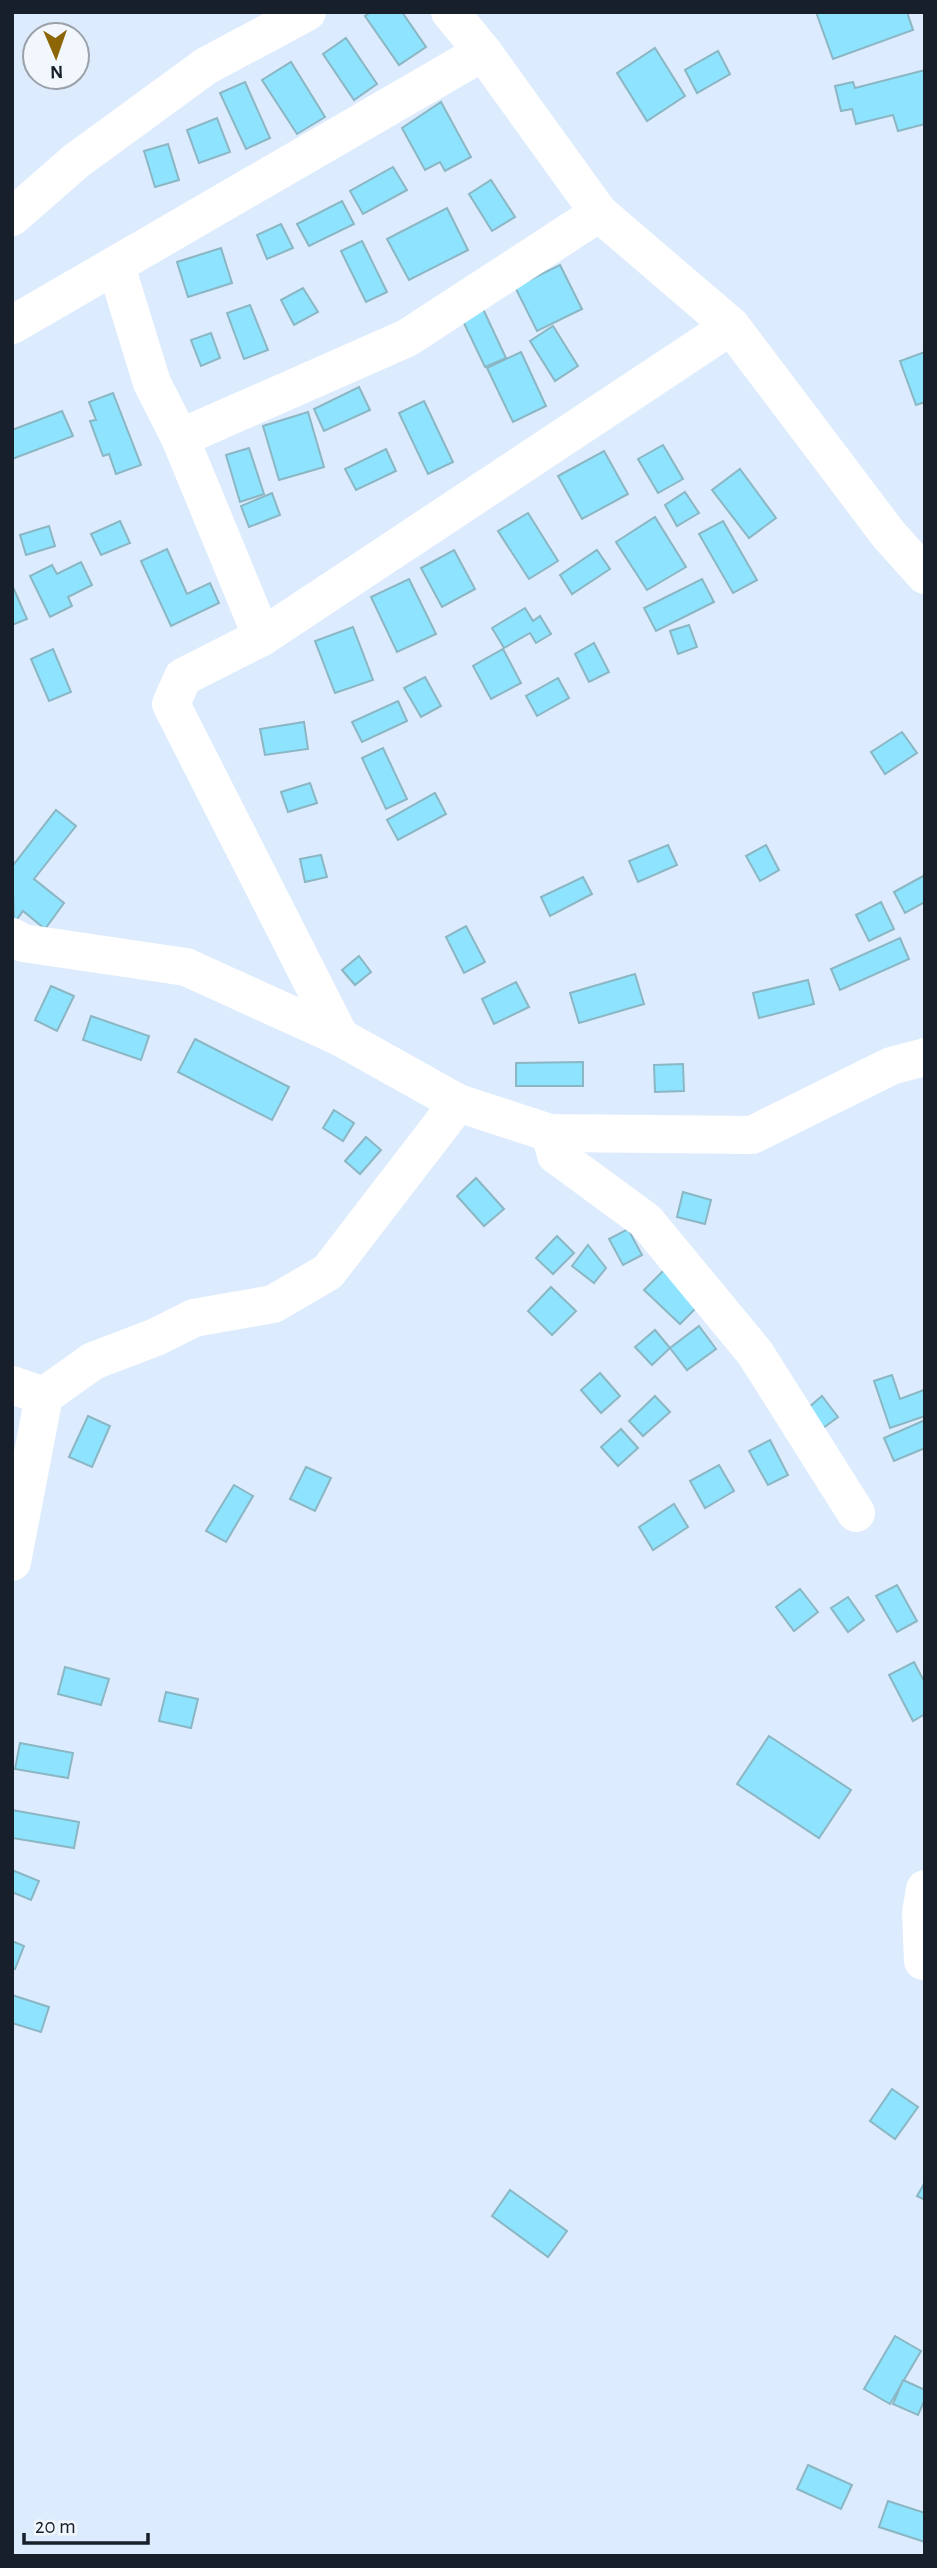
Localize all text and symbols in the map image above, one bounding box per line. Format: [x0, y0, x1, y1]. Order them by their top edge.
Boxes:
north arrow [21, 21, 91, 91]
text: N [50, 62, 63, 81]
scale bar [24, 2502, 149, 2546]
text: 20 m [35, 2516, 76, 2537]

